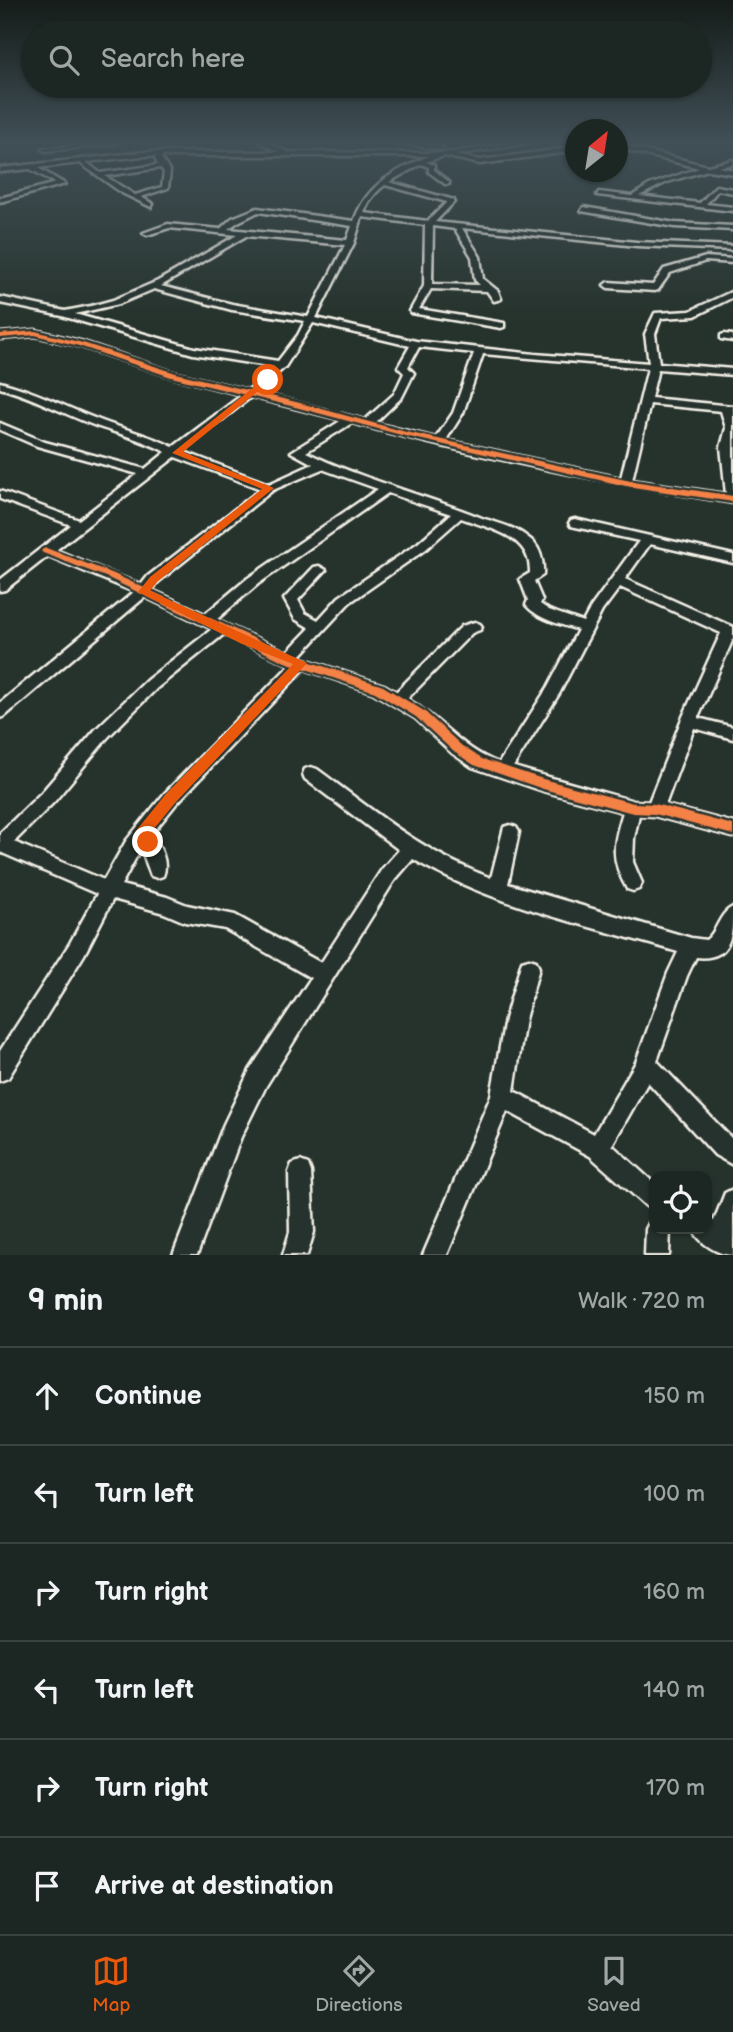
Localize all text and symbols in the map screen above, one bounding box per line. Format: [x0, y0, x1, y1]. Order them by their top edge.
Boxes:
search box [21, 21, 712, 98]
icon: search [45, 41, 83, 79]
text: Search here [101, 44, 245, 75]
north arrow [565, 119, 628, 182]
route start [252, 364, 283, 395]
route end [132, 826, 163, 857]
map controls [649, 1171, 712, 1234]
button: locate [649, 1171, 712, 1234]
text: 9 min [28, 1283, 103, 1319]
text: Walk · 720 m [578, 1287, 705, 1315]
icon: ahead [28, 1377, 66, 1415]
text: Continue [95, 1381, 202, 1412]
text: 150 m [644, 1382, 705, 1410]
icon: left [28, 1475, 66, 1513]
text: Turn left [95, 1479, 194, 1510]
text: 100 m [644, 1480, 705, 1508]
icon: right [28, 1573, 66, 1611]
text: Turn right [95, 1577, 208, 1608]
text: 160 m [643, 1578, 705, 1606]
icon: left [28, 1671, 66, 1709]
text: Turn left [95, 1675, 194, 1706]
text: 140 m [643, 1676, 705, 1704]
icon: right [28, 1769, 66, 1807]
text: Turn right [95, 1773, 208, 1804]
text: 170 m [646, 1774, 705, 1802]
icon: arrive [28, 1867, 66, 1905]
text: Arrive at destination [95, 1871, 334, 1902]
tab: Map [92, 1952, 131, 2017]
tab: Directions [315, 1952, 403, 2017]
tab: Saved [587, 1952, 641, 2017]

